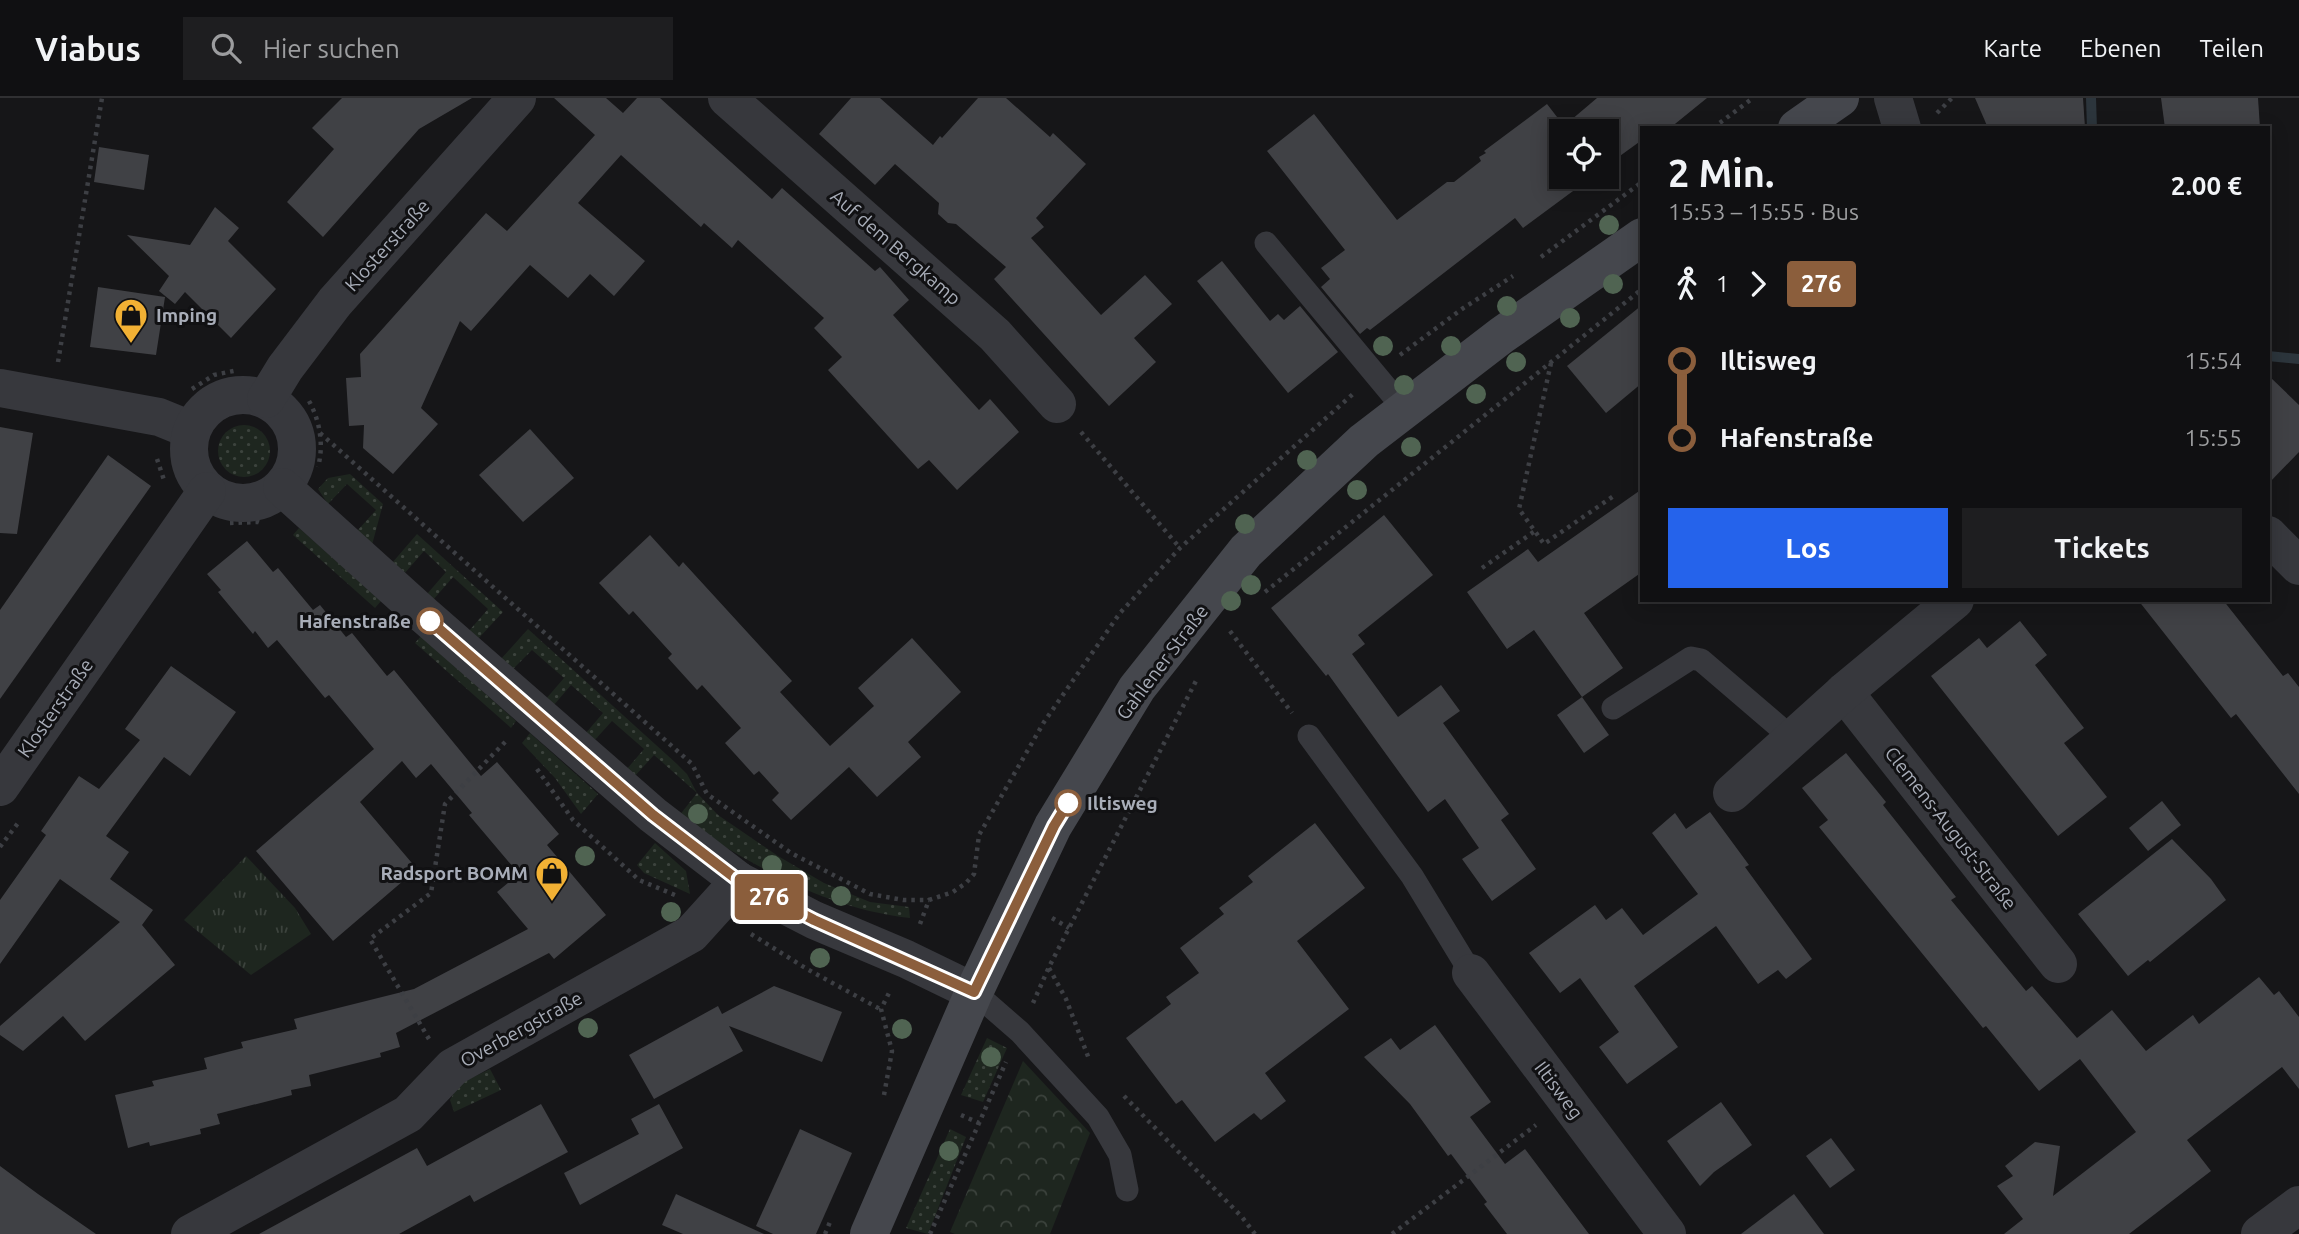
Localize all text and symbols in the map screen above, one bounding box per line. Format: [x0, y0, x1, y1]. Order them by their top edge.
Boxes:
search box [183, 17, 673, 80]
icon: search [207, 29, 245, 67]
text: Viabus [35, 30, 141, 67]
text: Hier suchen [263, 34, 400, 63]
text: Karte [1983, 35, 2042, 62]
text: Ebenen [2080, 35, 2161, 62]
text: Teilen [2199, 35, 2264, 62]
map controls [1549, 119, 1619, 189]
button: locate [1549, 119, 1619, 189]
text: 2 Min. [1668, 152, 1774, 194]
text: 2.00 € [2171, 171, 2242, 200]
street label: Auf dem Bergkamp [827, 185, 965, 309]
street label: Klosterstraße [340, 195, 434, 295]
text: 15:53 – 15:55 · Bus [1668, 199, 1859, 224]
icon: walk [1668, 265, 1706, 303]
icon: forward [1739, 265, 1777, 303]
text: 276 [1801, 270, 1842, 297]
text: 1 [1716, 271, 1729, 296]
shop icon: Imping [112, 296, 150, 345]
place label: Imping [156, 304, 217, 326]
text: Iltisweg [1720, 346, 1817, 375]
text: 15:54 [2184, 348, 2242, 373]
text: Hafenstraße [1720, 423, 1874, 452]
text: 15:55 [2184, 425, 2242, 450]
button: Los [1668, 508, 1948, 588]
button: Tickets [1962, 508, 2242, 588]
street label: Gahlener Straße [1112, 600, 1212, 724]
marker: Hafenstraße [417, 608, 443, 634]
place label: Hafenstraße [299, 610, 411, 632]
street label: Klosterstraße [13, 654, 97, 762]
street label: Clemens-August-Straße [1881, 742, 2021, 914]
marker: Iltisweg [1055, 790, 1081, 816]
place label: Iltisweg [1087, 792, 1158, 814]
shop icon: Radsport BOMM [533, 854, 571, 903]
place label: Radsport BOMM [381, 862, 528, 884]
line badge: 276 [729, 874, 809, 920]
text: 276 [749, 883, 789, 910]
street label: Overbergstraße [456, 986, 586, 1072]
street label: Iltisweg [1530, 1057, 1588, 1123]

